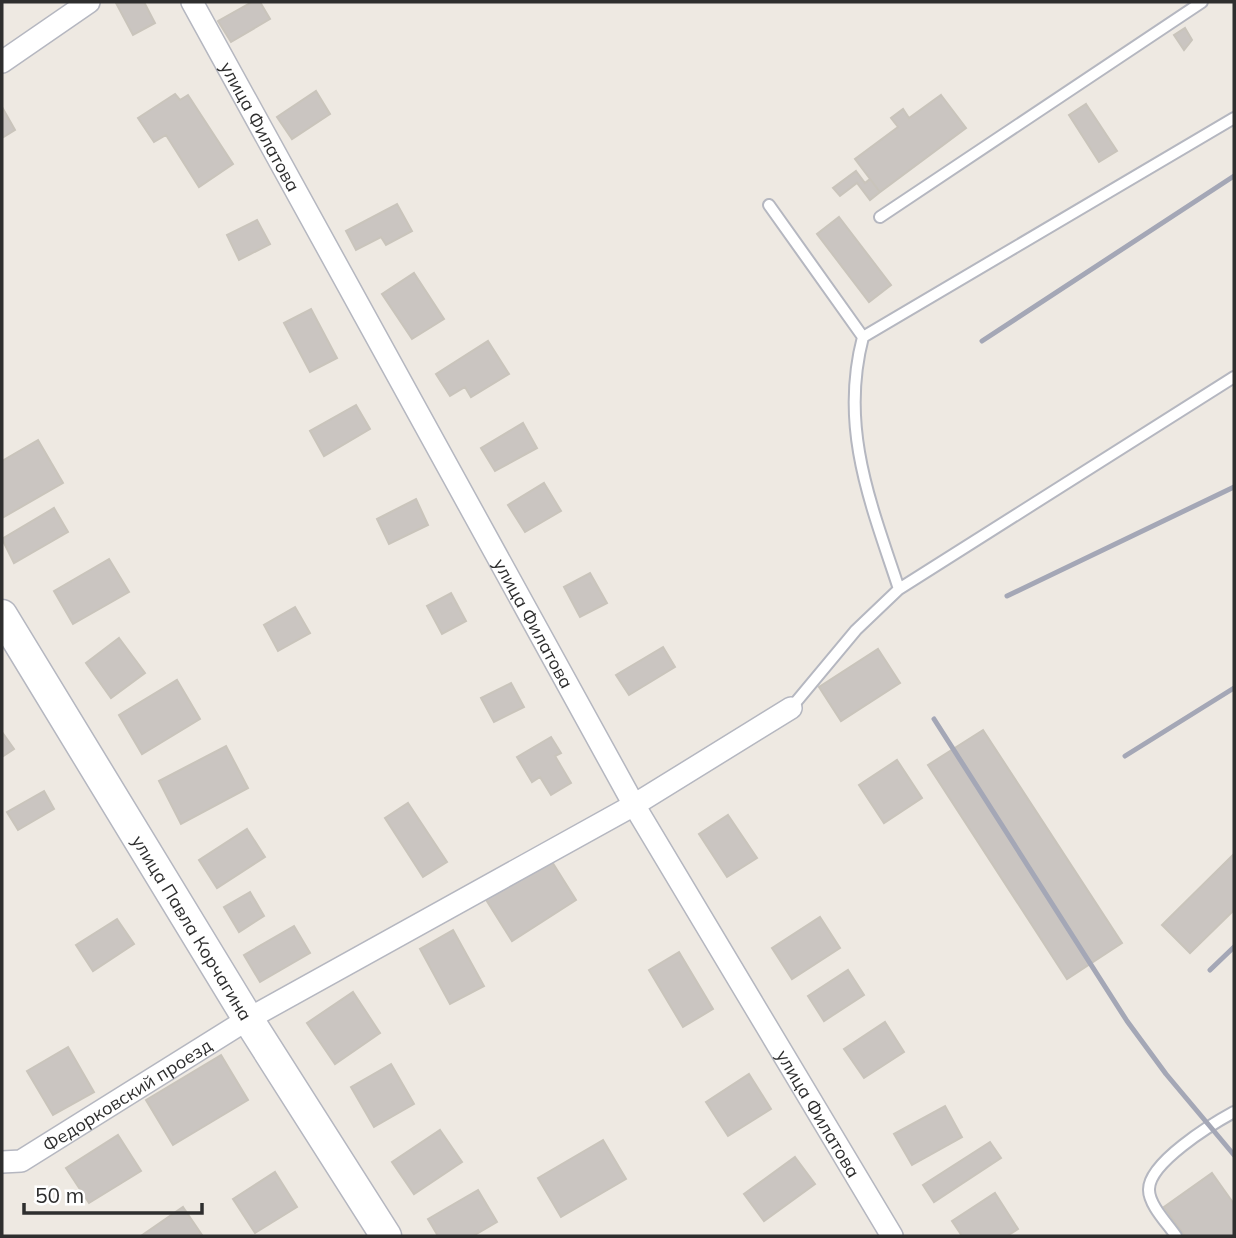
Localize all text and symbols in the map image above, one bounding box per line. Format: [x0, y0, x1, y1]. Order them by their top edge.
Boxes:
street label: улица Филатова [215, 57, 305, 195]
street label: улица Филатова [489, 554, 579, 692]
street label: улица Павла Корчагина [127, 831, 258, 1025]
street label: Федорковский проезд [38, 1033, 216, 1156]
street label: улица Филатова [772, 1045, 866, 1181]
scale bar [24, 1172, 203, 1216]
text: 50 m [35, 1182, 84, 1208]

